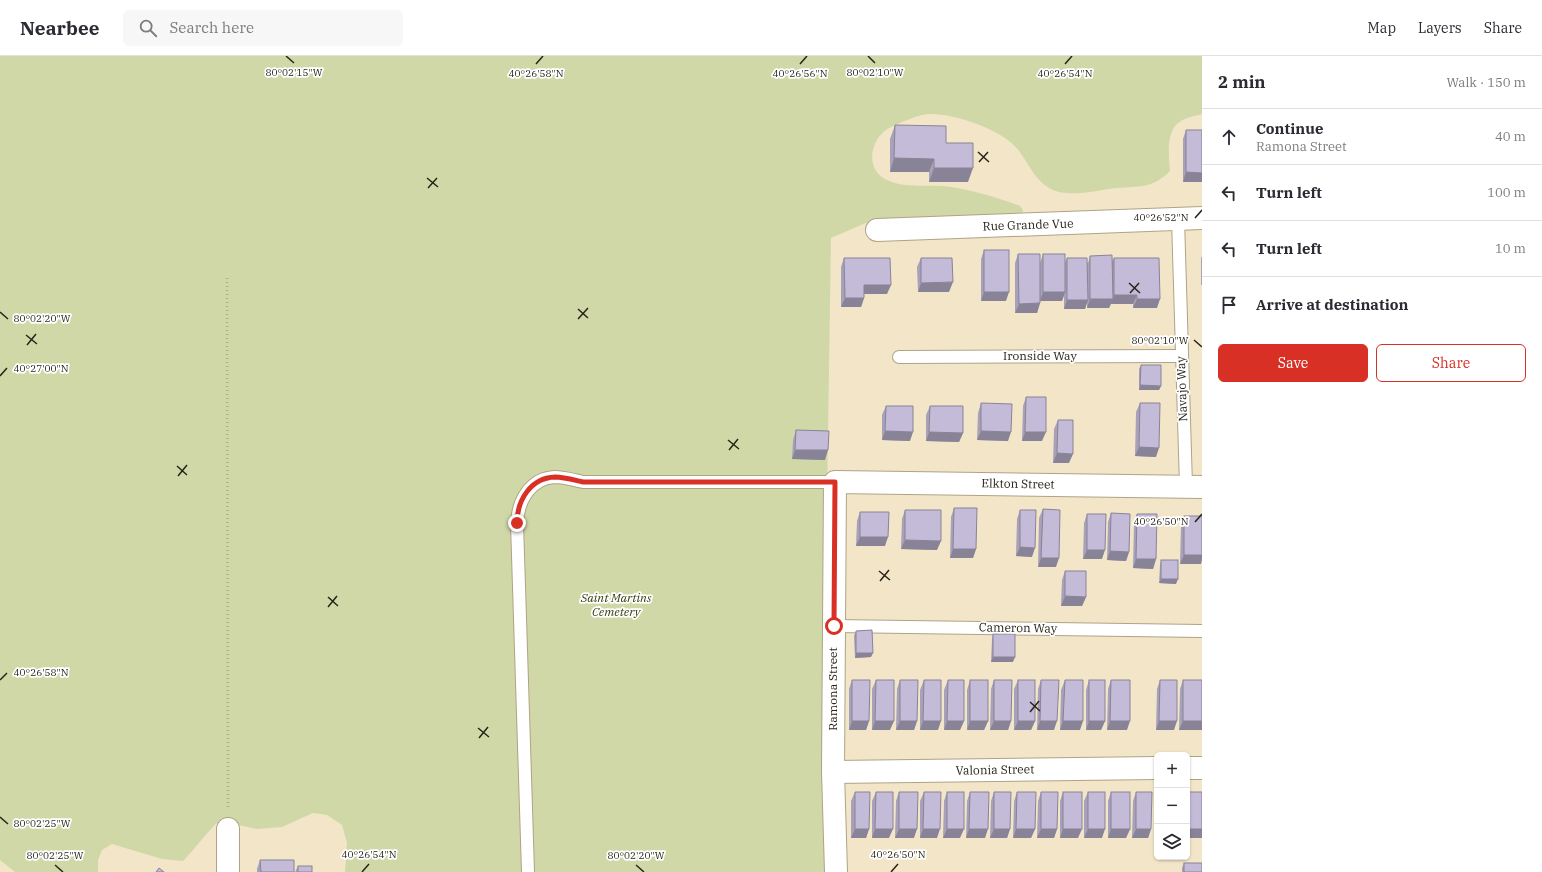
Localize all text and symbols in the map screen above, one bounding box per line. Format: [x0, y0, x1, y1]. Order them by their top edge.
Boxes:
search box [123, 10, 403, 46]
text: Nearbee [20, 16, 99, 40]
icon: search [137, 17, 159, 39]
text: Search here [169, 18, 254, 37]
text: Map [1368, 19, 1396, 37]
text: Layers [1418, 19, 1462, 37]
text: Share [1484, 19, 1522, 37]
text: 80°02'15"W [265, 66, 323, 79]
text: 80°02'10"W [846, 66, 904, 79]
text: 40°26'58"N [509, 67, 564, 80]
text: 40°26'56"N [773, 67, 828, 80]
text: 40°26'54"N [1038, 67, 1093, 80]
text: 2 min [1218, 71, 1266, 93]
text: Walk · 150 m [1447, 74, 1526, 91]
text: Continue [1256, 119, 1323, 138]
icon: ahead [1218, 126, 1240, 148]
text: 40 m [1495, 128, 1526, 145]
text: Ramona Street [1256, 138, 1347, 155]
icon: left [1218, 182, 1240, 204]
text: Turn left [1256, 183, 1322, 202]
text: 100 m [1487, 184, 1526, 201]
text: 40°26'52"N [1134, 211, 1189, 224]
street label: Rue Grande Vue [982, 215, 1074, 234]
icon: left [1218, 238, 1240, 260]
text: Turn left [1256, 239, 1322, 258]
text: 10 m [1495, 240, 1526, 257]
icon: arrive [1218, 294, 1240, 316]
text: Arrive at destination [1256, 295, 1408, 314]
text: 80°02'20"W [13, 312, 71, 325]
text: 80°02'10"W [1131, 334, 1189, 347]
button: Save [1218, 344, 1368, 382]
button: Share [1376, 344, 1526, 382]
street label: Ironside Way [1003, 348, 1077, 363]
street label: Navajo Way [1173, 355, 1190, 422]
text: 40°27'00"N [14, 362, 69, 375]
street label: Elkton Street [981, 475, 1055, 492]
route end [508, 514, 526, 532]
text: 40°26'50"N [1134, 515, 1189, 528]
park label: Saint Martins Cemetery [580, 590, 652, 619]
route start [825, 617, 843, 635]
street label: Cameron Way [979, 619, 1058, 636]
street label: Ramona Street [825, 647, 840, 731]
text: 40°26'58"N [14, 666, 69, 679]
map controls [1154, 752, 1190, 860]
button: + [1154, 752, 1190, 788]
street label: Valonia Street [956, 761, 1034, 778]
button: − [1154, 788, 1190, 824]
text: 80°02'25"W [13, 817, 71, 830]
button: layers [1154, 824, 1190, 860]
text: 40°26'54"N [342, 848, 397, 861]
text: 40°26'50"N [871, 848, 926, 861]
text: 80°02'25"W [26, 849, 84, 862]
text: 80°02'20"W [607, 849, 665, 862]

